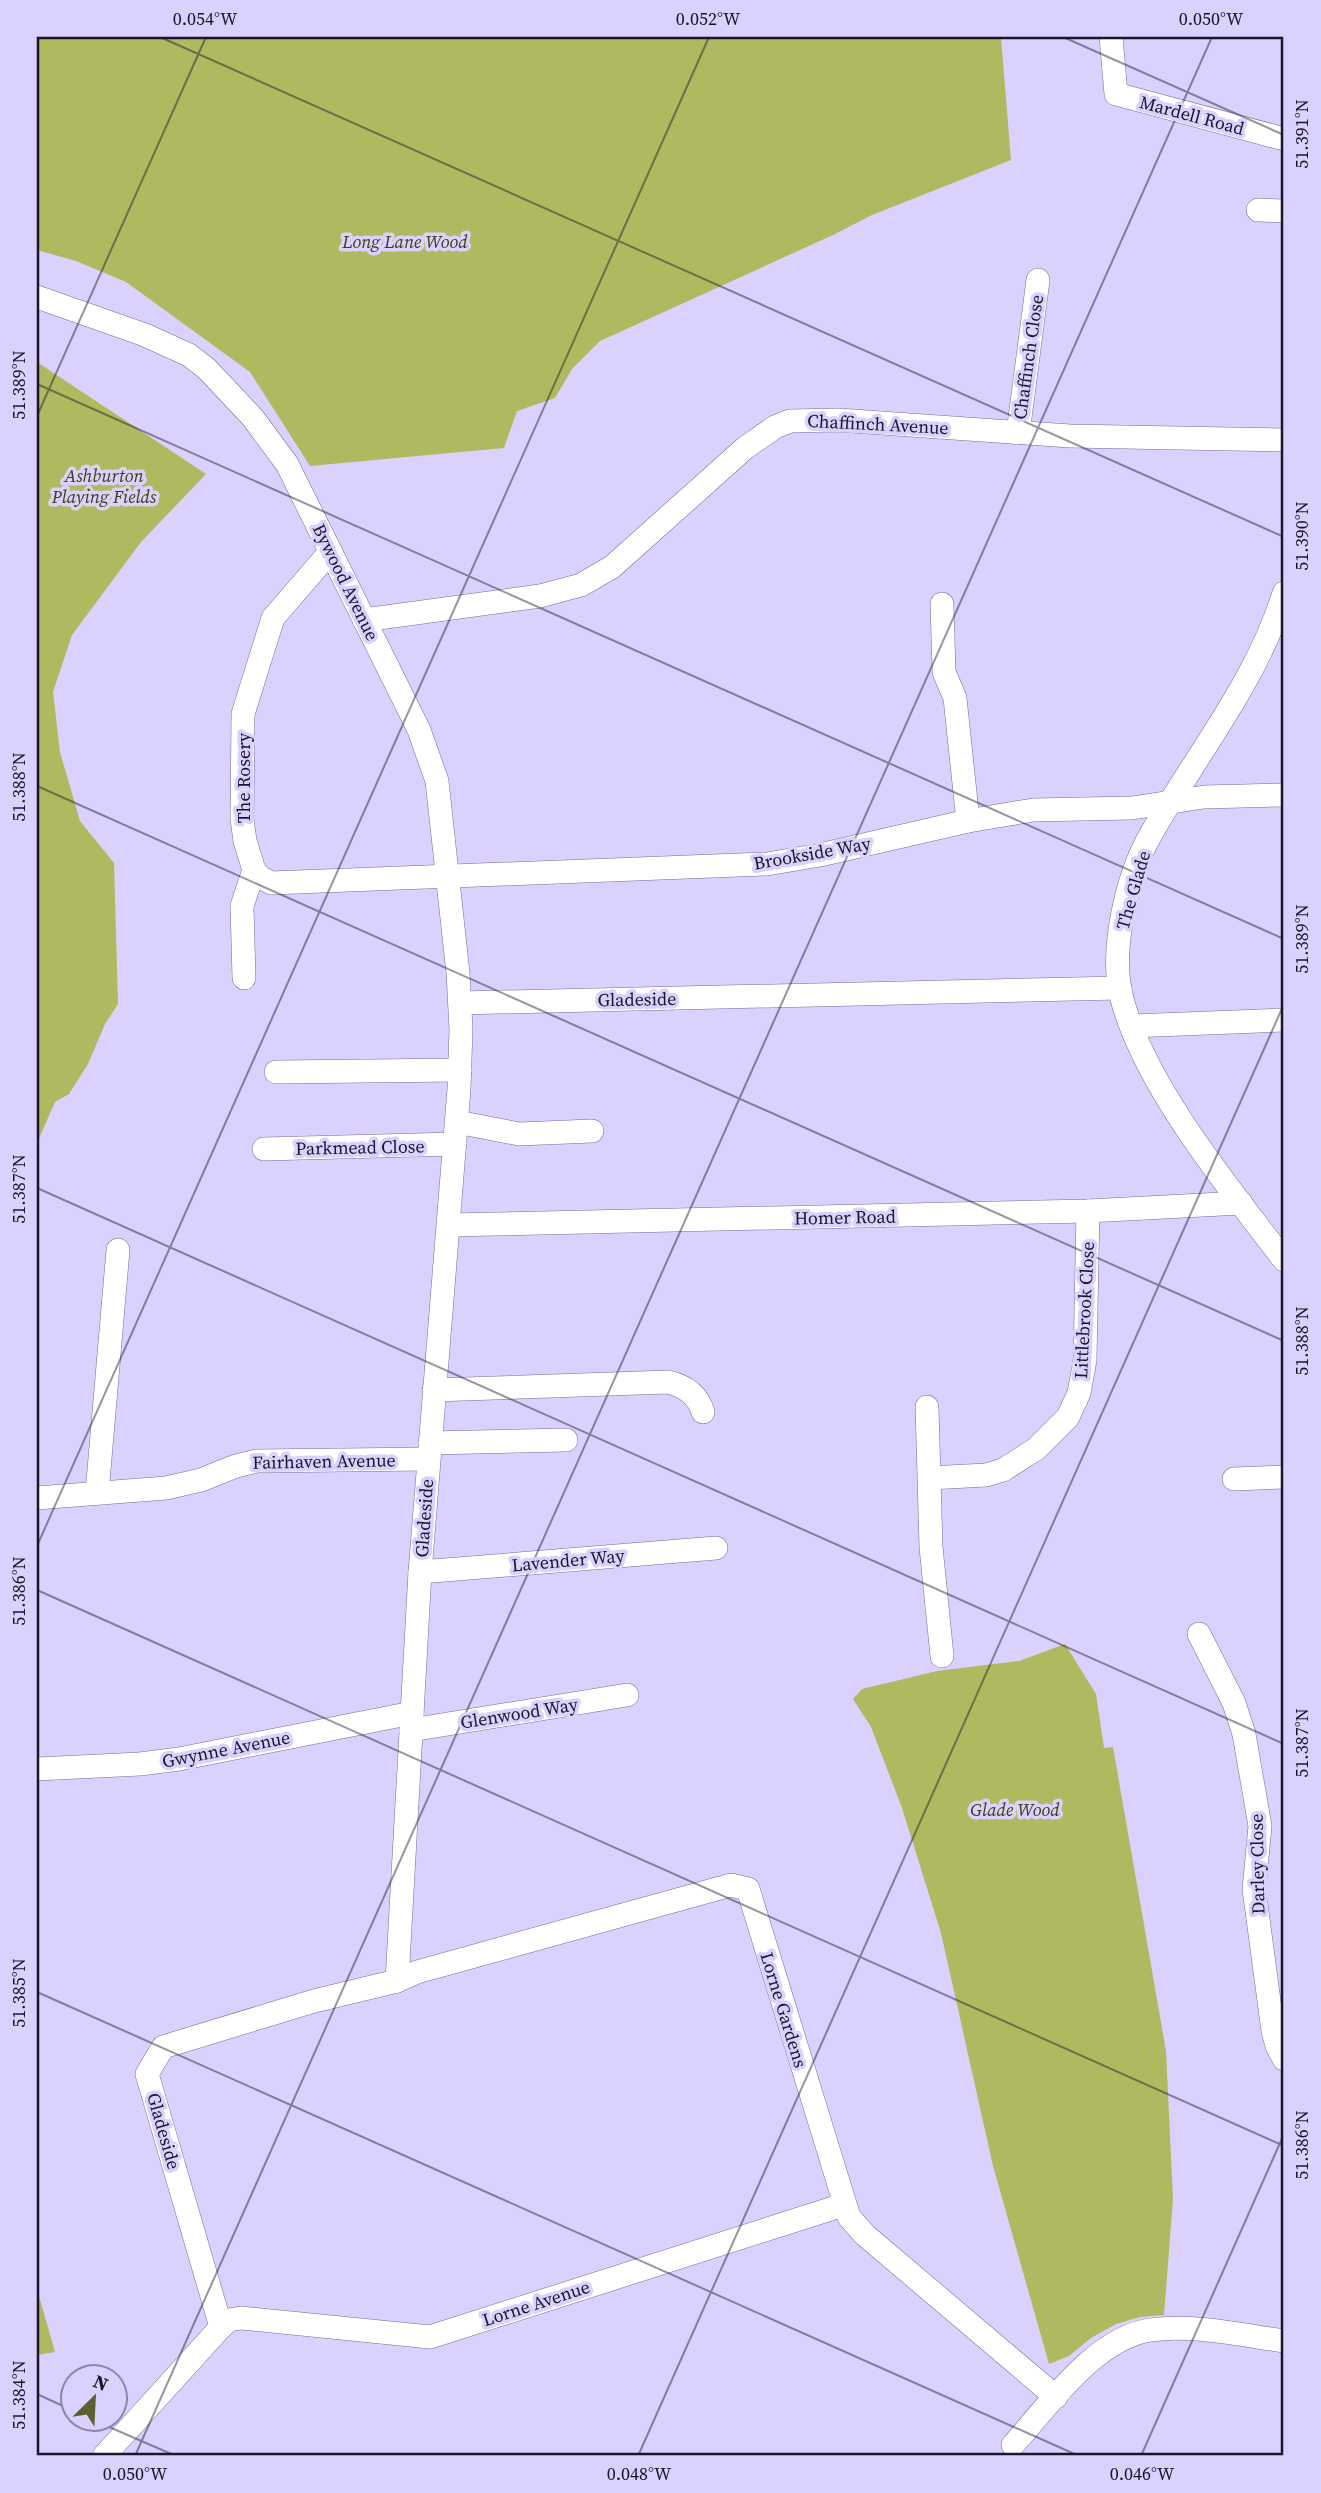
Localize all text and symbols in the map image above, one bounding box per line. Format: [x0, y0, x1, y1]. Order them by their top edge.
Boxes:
text: 0.054°W [173, 6, 238, 31]
text: 0.052°W [676, 6, 741, 31]
text: 0.050°W [1179, 6, 1244, 31]
street label: Mardell Road [1137, 89, 1247, 141]
text: 51.391°N [1289, 99, 1314, 169]
park label: Long Lane Wood [341, 229, 468, 254]
street label: Chaffinch Close [1007, 293, 1049, 421]
text: 51.389°N [6, 350, 31, 420]
street label: Chaffinch Avenue [807, 408, 949, 440]
park label: Ashburton Playing Fields [51, 463, 157, 509]
text: 51.390°N [1289, 501, 1314, 571]
street label: Bywood Avenue [307, 519, 385, 645]
street label: The Rosery [231, 732, 256, 823]
text: 51.388°N [6, 752, 31, 822]
street label: Brookside Way [751, 830, 873, 876]
street label: The Glade [1110, 848, 1156, 932]
text: 51.389°N [1289, 904, 1314, 974]
street label: Gladeside [597, 986, 677, 1012]
street label: Parkmead Close [295, 1133, 425, 1161]
text: 51.387°N [6, 1154, 31, 1224]
street label: Homer Road [794, 1204, 896, 1230]
street label: Littlebrook Close [1068, 1241, 1100, 1379]
text: 51.388°N [1289, 1306, 1314, 1376]
street label: Fairhaven Avenue [252, 1447, 396, 1475]
street label: Gladeside [409, 1478, 439, 1558]
street label: Lavender Way [510, 1543, 626, 1577]
text: 51.386°N [6, 1556, 31, 1626]
street label: Glenwood Way [459, 1691, 580, 1735]
text: 51.387°N [1289, 1708, 1314, 1778]
street label: Gwynne Avenue [160, 1724, 292, 1774]
park label: Glade Wood [970, 1797, 1060, 1822]
street label: Darley Close [1244, 1813, 1270, 1915]
street label: Lorne Gardens [755, 1949, 813, 2071]
text: 51.385°N [6, 1958, 31, 2028]
street label: Gladeside [141, 2090, 187, 2172]
text: 51.386°N [1289, 2110, 1314, 2180]
street label: Lorne Avenue [479, 2274, 593, 2332]
text: 51.384°N [6, 2360, 31, 2430]
north arrow [60, 2364, 130, 2434]
text: N [89, 2368, 113, 2397]
text: 0.050°W [103, 2461, 168, 2486]
text: 0.048°W [607, 2461, 672, 2486]
text: 0.046°W [1110, 2461, 1175, 2486]

